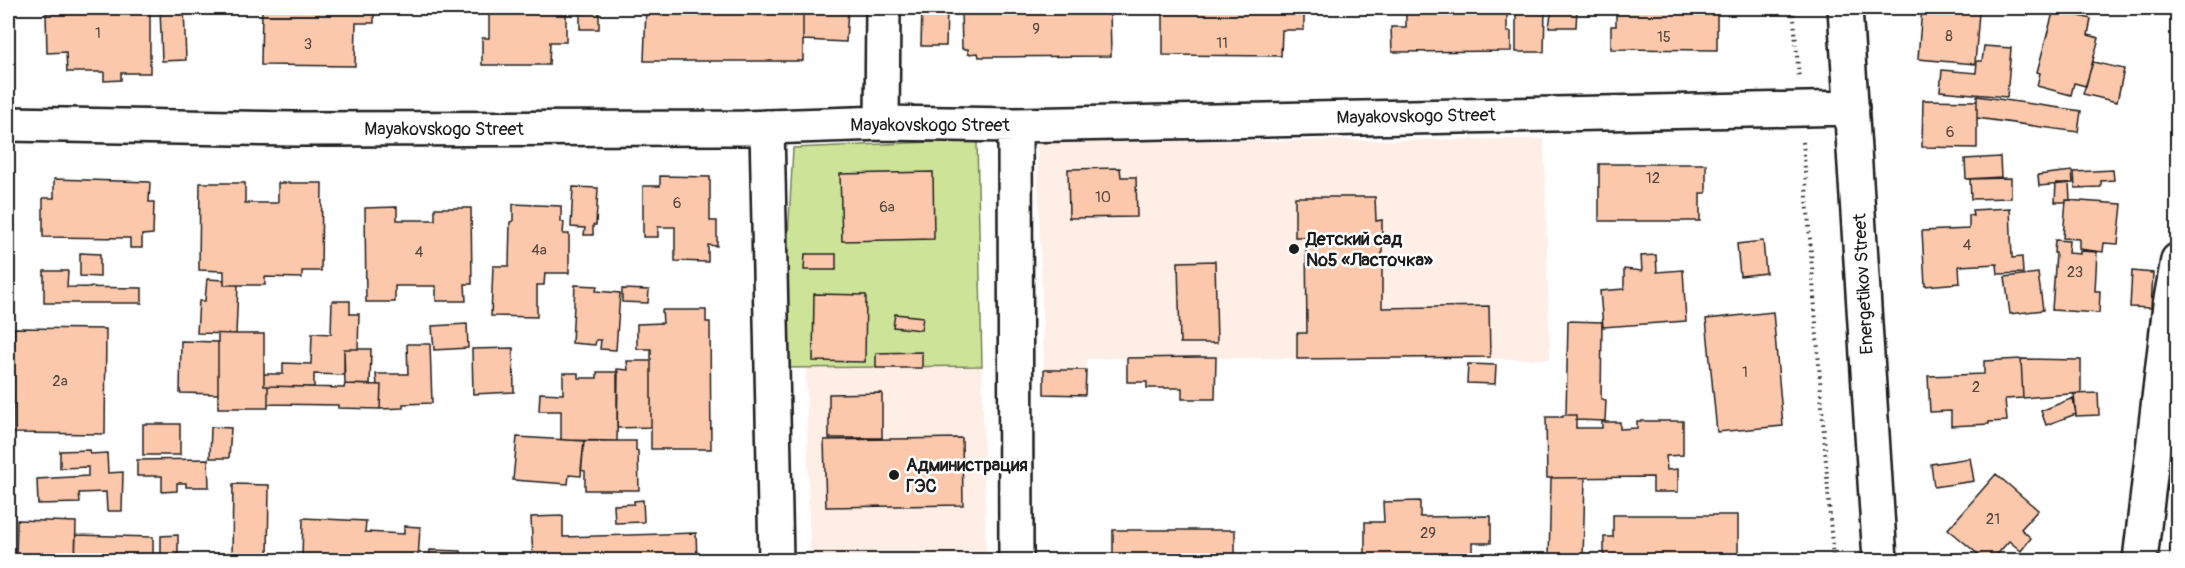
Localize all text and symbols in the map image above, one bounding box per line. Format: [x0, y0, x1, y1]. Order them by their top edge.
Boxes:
house number: 9 [1032, 20, 1040, 39]
house number: 1 [95, 24, 101, 43]
house number: 8 [1945, 27, 1953, 46]
house number: 15 [1657, 28, 1671, 47]
house number: 11 [1216, 34, 1228, 53]
house number: 3 [304, 35, 312, 54]
street label: Mayakovskogo Street [1336, 104, 1497, 129]
street label: Mayakovskogo Street [850, 114, 1010, 137]
street label: Mayakovskogo Street [364, 118, 524, 141]
house number: 6 [1946, 123, 1954, 142]
house number: 12 [1646, 169, 1660, 188]
house number: 10 [1095, 188, 1111, 207]
house number: 6 [673, 194, 681, 213]
house number: 6а [879, 198, 895, 217]
street label: Energetikov Street [1848, 212, 1879, 355]
place label: Детский сад №5 «Ласточка» [1305, 228, 1434, 272]
house number: 4 [1963, 236, 1972, 255]
house number: 4а [531, 241, 547, 260]
marker: Детский сад №5 «Ласточка» [1287, 242, 1301, 256]
house number: 4 [415, 243, 424, 262]
house number: 23 [2067, 263, 2083, 282]
house number: 1 [1742, 363, 1748, 382]
house number: 2а [52, 372, 68, 391]
house number: 2 [1972, 378, 1980, 397]
place label: Администрация ГЭС [906, 454, 1028, 498]
marker: Администрация ГЭС [887, 468, 901, 482]
house number: 21 [1986, 510, 2000, 529]
house number: 29 [1420, 524, 1436, 543]

